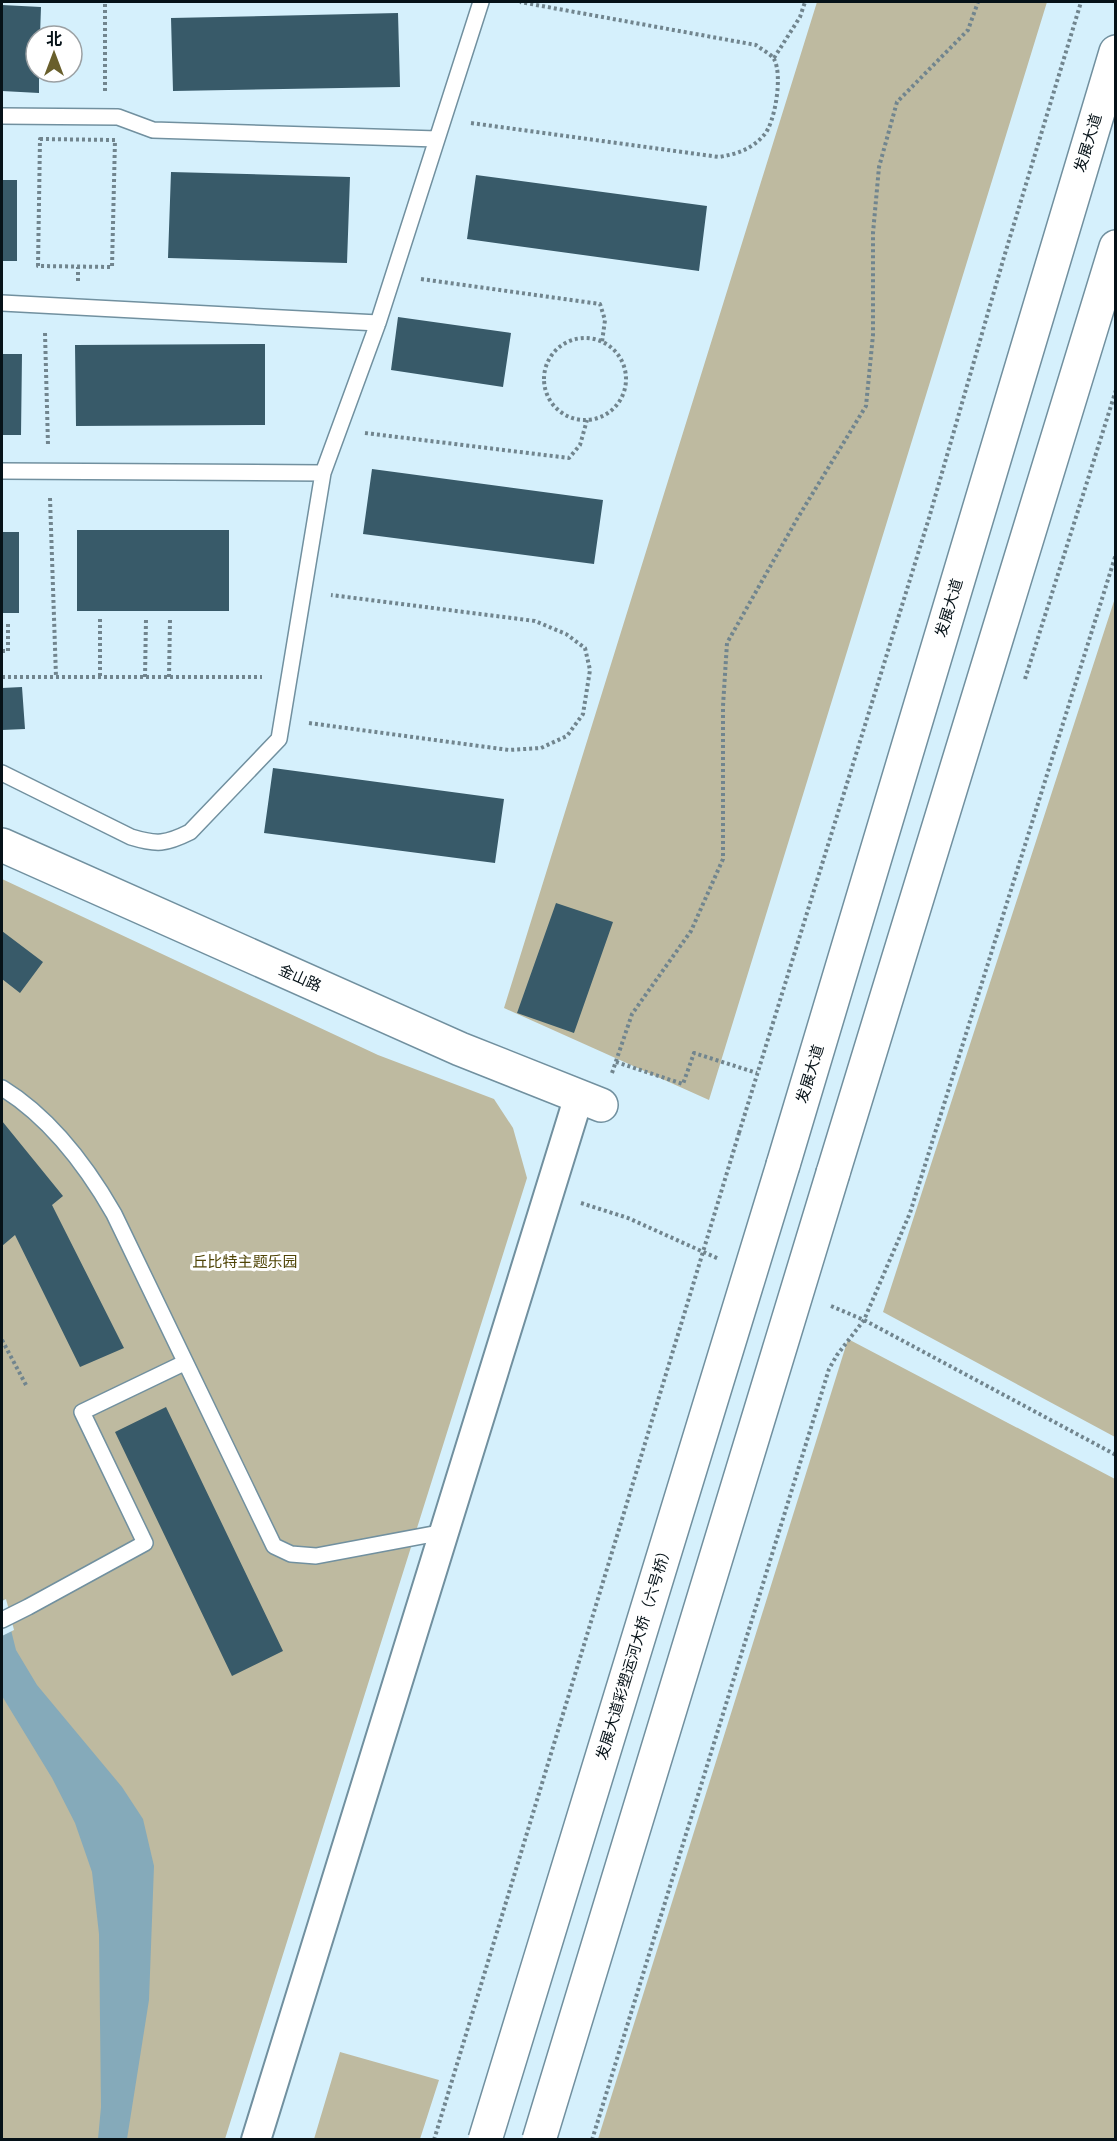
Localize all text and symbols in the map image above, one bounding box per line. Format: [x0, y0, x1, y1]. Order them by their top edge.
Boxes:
north arrow [24, 24, 84, 84]
text: 北 [46, 30, 62, 49]
street label: 发展大道 [1070, 111, 1105, 174]
street label: 发展大道 [931, 576, 966, 639]
street label: 金山路 [276, 960, 325, 995]
street label: 发展大道 [792, 1042, 827, 1105]
park label: 丘比特主题乐园 [192, 1252, 298, 1271]
street label: 发展大道彩塑运河大桥（六号桥） [592, 1541, 676, 1762]

